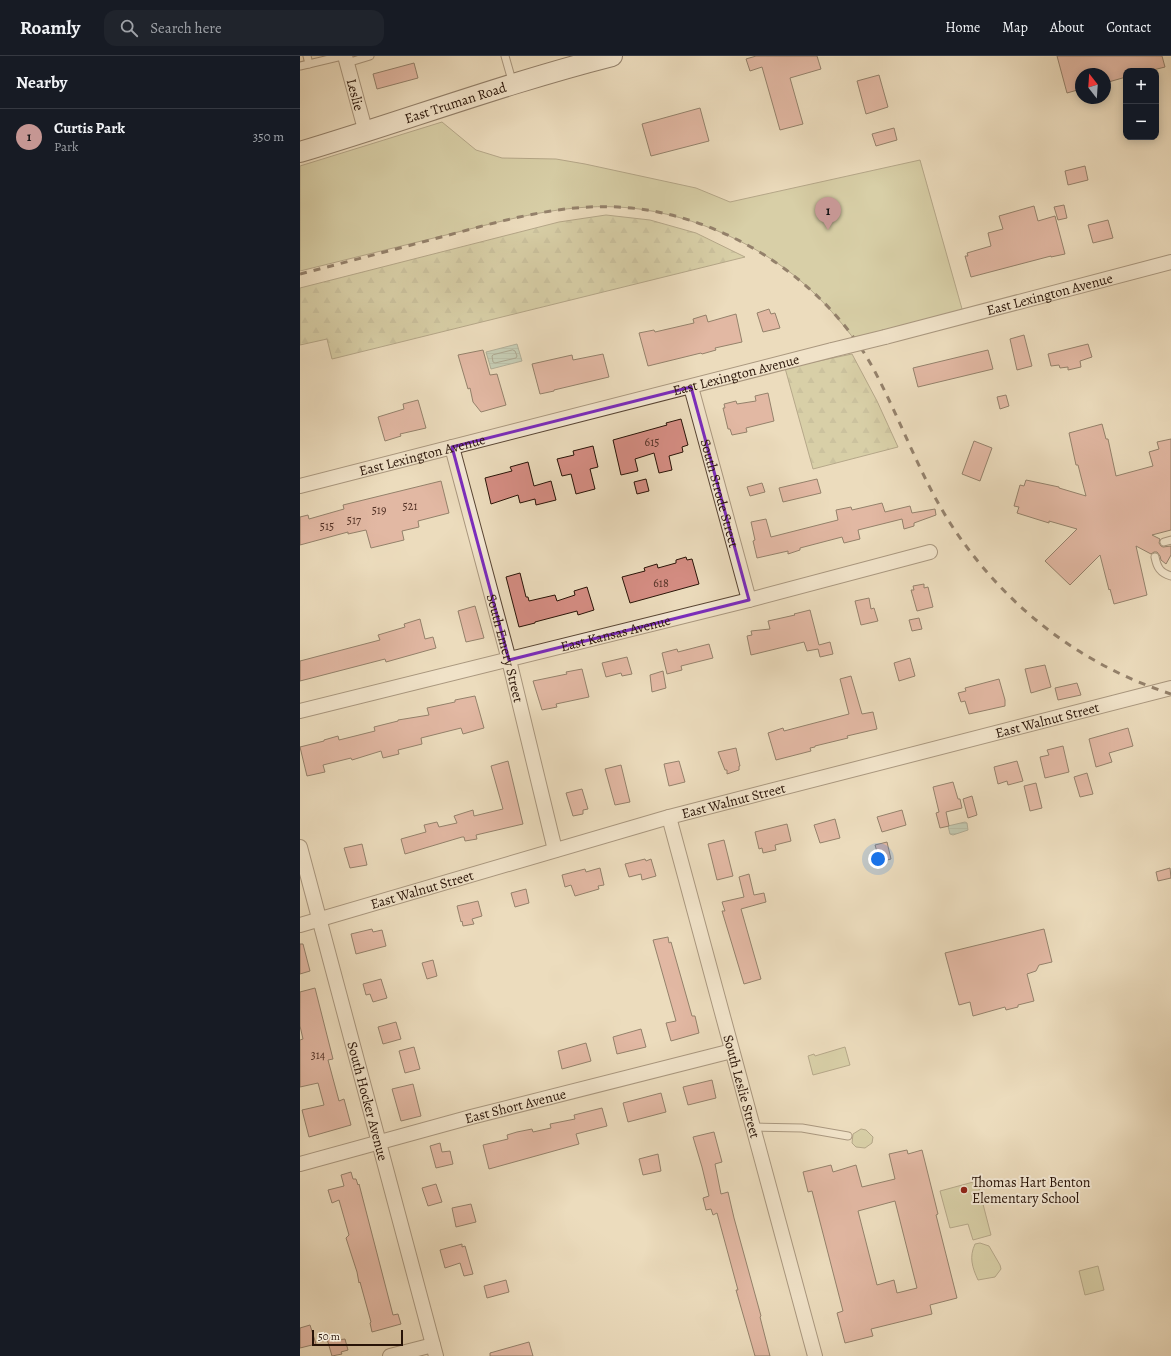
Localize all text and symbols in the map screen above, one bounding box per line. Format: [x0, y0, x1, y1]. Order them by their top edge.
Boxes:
search box [104, 10, 384, 46]
text: Roamly [20, 15, 80, 41]
icon: search [118, 17, 140, 39]
text: Search here [150, 18, 222, 38]
text: Home [945, 18, 980, 37]
text: Map [1002, 18, 1028, 37]
text: About [1050, 18, 1084, 37]
text: Contact [1106, 18, 1151, 37]
north arrow [1075, 68, 1111, 104]
map controls [1123, 68, 1159, 140]
button: + [1123, 68, 1159, 104]
text: Nearby [16, 71, 67, 94]
street label: Leslie [342, 76, 369, 113]
street label: East Truman Road [402, 77, 509, 128]
button: − [1123, 104, 1159, 140]
text: Curtis Park [54, 118, 125, 138]
text: 1 [27, 128, 31, 145]
text: 350 m [253, 128, 284, 145]
text: Park [54, 138, 78, 155]
pin: 1 [815, 197, 841, 230]
street label: East Lexington Avenue [984, 268, 1115, 320]
street label: East Lexington Avenue [671, 349, 801, 400]
street label: East Lexington Avenue [357, 430, 487, 480]
house number: 615 [645, 434, 659, 450]
street label: South Strode Street [696, 437, 744, 550]
house number: 521 [403, 498, 417, 514]
house number: 519 [372, 502, 386, 518]
house number: 517 [347, 512, 362, 528]
house number: 515 [320, 518, 334, 534]
house number: 618 [653, 575, 669, 591]
street label: South Emery Street [482, 592, 528, 705]
street label: East Kansas Avenue [558, 610, 673, 656]
street label: East Walnut Street [993, 697, 1102, 742]
street label: East Walnut Street [679, 778, 788, 823]
your location [868, 849, 888, 869]
street label: East Walnut Street [368, 865, 476, 913]
street label: South Leslie Street [719, 1032, 765, 1141]
street label: South Hocker Avenue [343, 1039, 393, 1163]
house number: 314 [311, 1047, 326, 1063]
street label: East Short Avenue [462, 1084, 568, 1128]
place label: Thomas Hart Benton Elementary School [972, 1173, 1091, 1208]
marker: Thomas Hart Benton Elementary School [959, 1185, 969, 1195]
scale bar [312, 1328, 403, 1347]
text: 50 m [318, 1329, 340, 1344]

